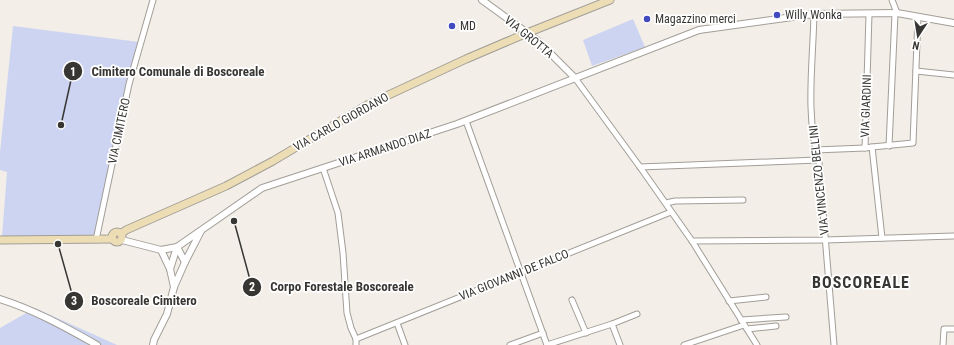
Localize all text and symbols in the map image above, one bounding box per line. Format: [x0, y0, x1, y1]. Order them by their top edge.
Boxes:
place label: Willy Wonka [785, 8, 842, 22]
marker: Willy Wonka [772, 10, 782, 20]
place label: Magazzino merci [655, 12, 736, 26]
street label: VIA GROTTA [502, 13, 556, 61]
marker: Magazzino merci [642, 14, 652, 24]
north arrow [898, 16, 938, 56]
place label: MD [460, 19, 476, 33]
marker: MD [447, 21, 457, 31]
text: N [911, 38, 921, 52]
callout: Cimitero Comunale di Boscoreale [63, 59, 272, 84]
text: Cimitero Comunale di Boscoreale [91, 64, 265, 79]
text: 1 [70, 65, 76, 79]
street label: VIA GIARDINI [858, 74, 874, 138]
street label: VIA CARLO GIORDANO [291, 90, 391, 154]
street label: VIA CIMITERO [105, 97, 133, 165]
street label: VIA VINCENZO BELLINI [806, 124, 832, 236]
street label: VIA ARMANDO DIAZ [337, 126, 433, 170]
street label: VIA GIOVANNI DE FALCO [457, 247, 571, 303]
district label: BOSCOREALE [812, 273, 910, 292]
callout: Corpo Forestale Boscoreale [242, 274, 422, 299]
text: Corpo Forestale Boscoreale [270, 279, 414, 294]
text: 2 [249, 280, 255, 294]
callout: Boscoreale Cimitero [64, 288, 205, 313]
text: Boscoreale Cimitero [91, 293, 197, 308]
text: 3 [71, 294, 77, 308]

